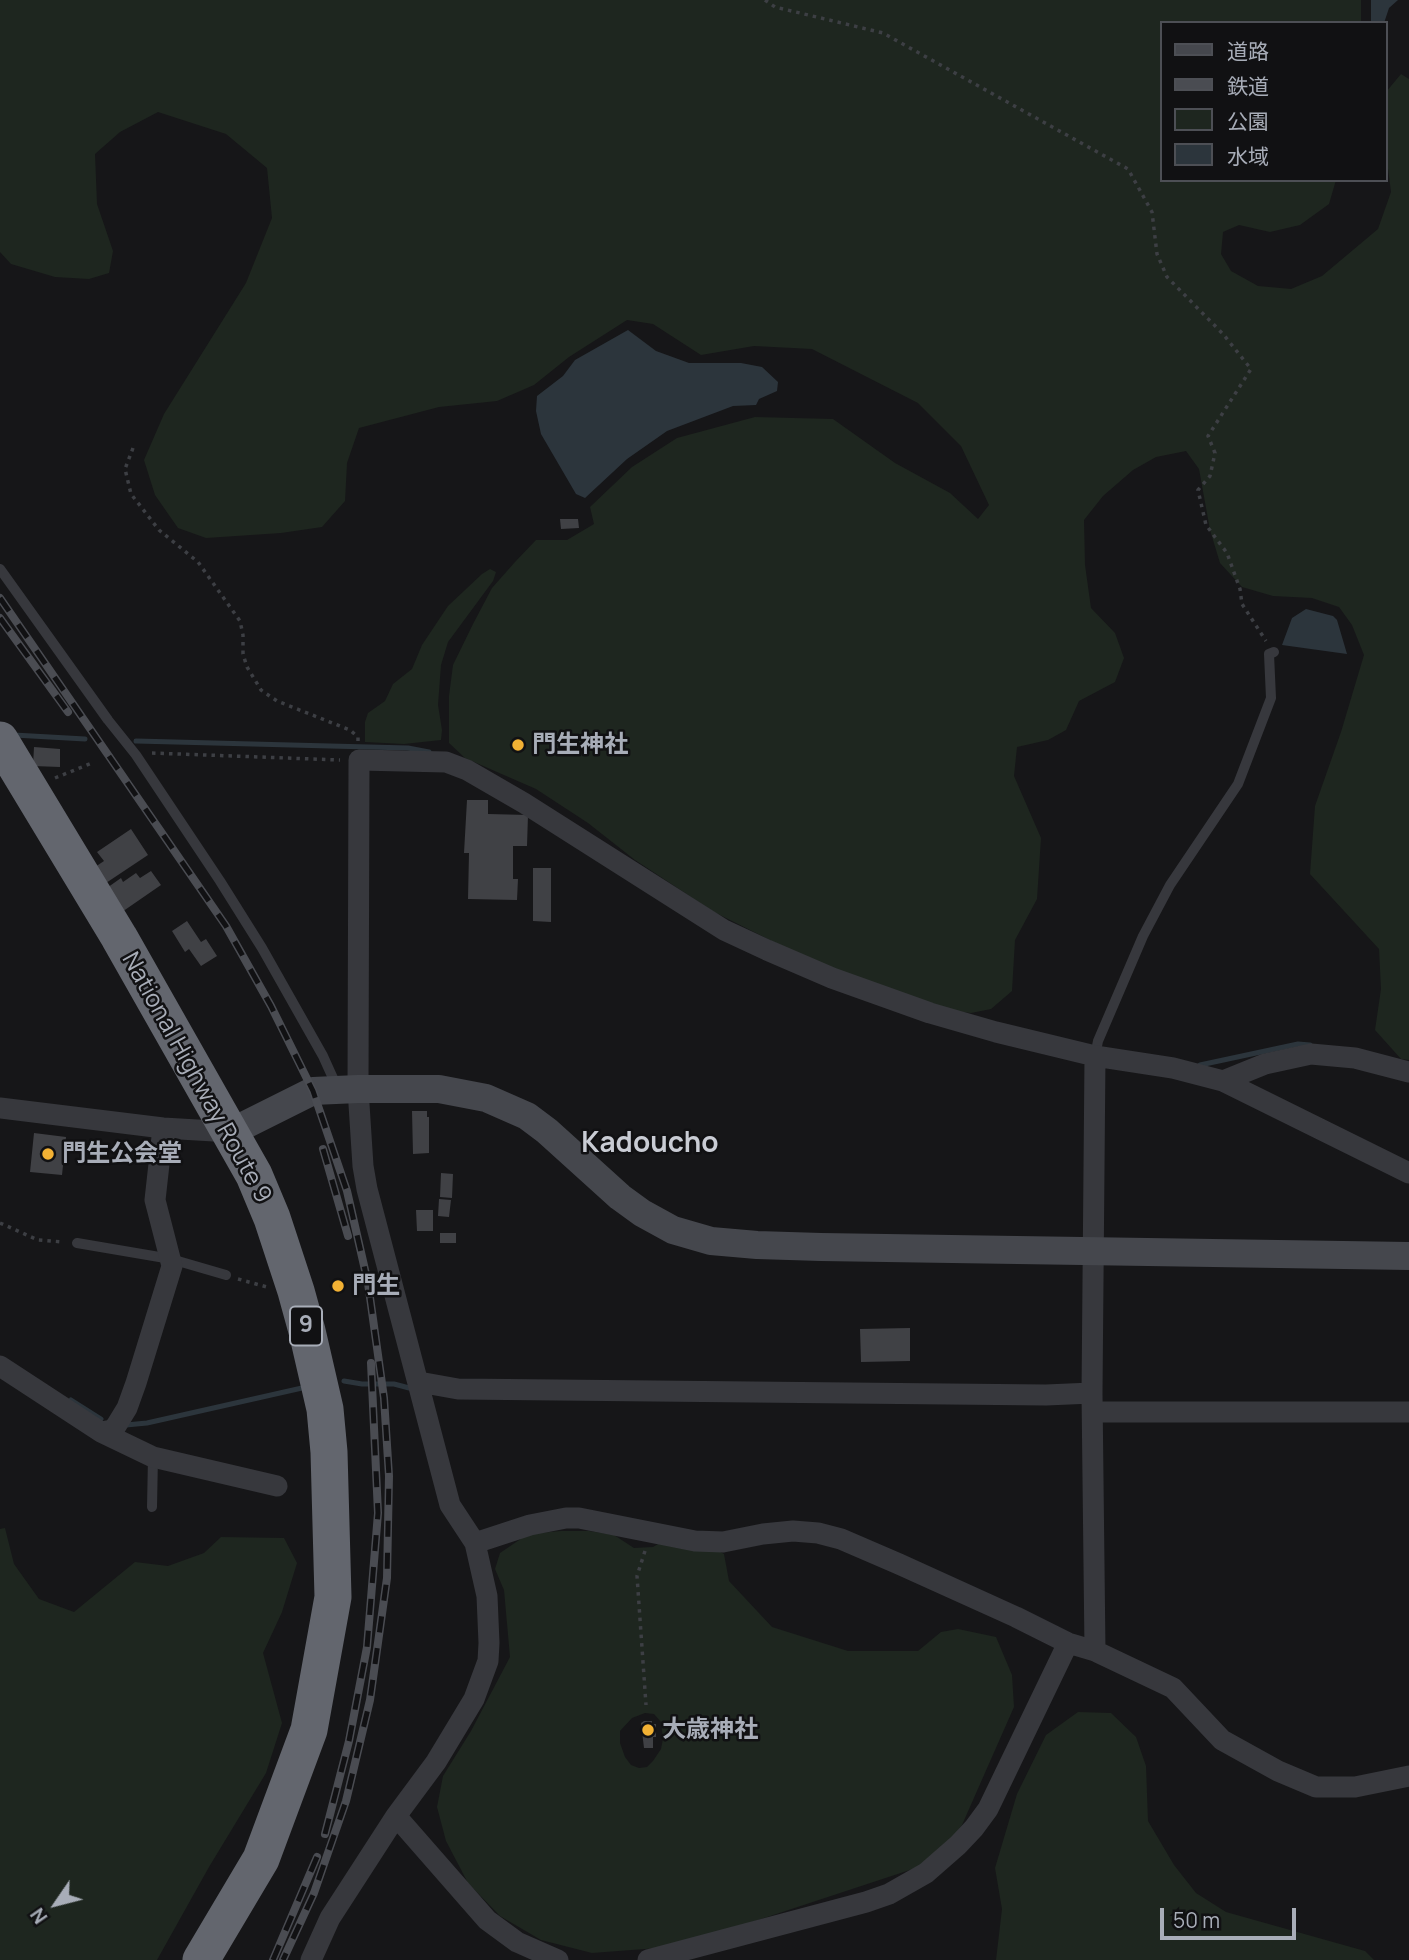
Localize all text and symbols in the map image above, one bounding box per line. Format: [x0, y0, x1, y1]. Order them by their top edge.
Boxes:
legend [1160, 21, 1388, 182]
text: 道路 [1227, 37, 1269, 65]
text: 鉄道 [1227, 72, 1269, 100]
text: 公園 [1227, 107, 1269, 135]
text: 水域 [1227, 142, 1269, 170]
place label: 門生神社 [532, 731, 628, 759]
marker: 門生神社 [510, 737, 526, 753]
street label: National Highway Route 9 [115, 948, 277, 1208]
district label: Kadoucho [581, 1127, 719, 1161]
place label: 門生公会堂 [62, 1140, 182, 1168]
marker: 門生公会堂 [40, 1146, 56, 1162]
place label: 門生 [352, 1272, 400, 1300]
marker: 門生 [330, 1278, 346, 1294]
road number: 9 [290, 1306, 322, 1345]
place label: 大歳神社 [662, 1716, 758, 1744]
marker: 大歳神社 [640, 1722, 656, 1738]
north arrow [21, 1869, 91, 1939]
scale bar [1164, 1894, 1300, 1938]
text: N [24, 1903, 53, 1929]
text: 50 m [1173, 1906, 1220, 1934]

